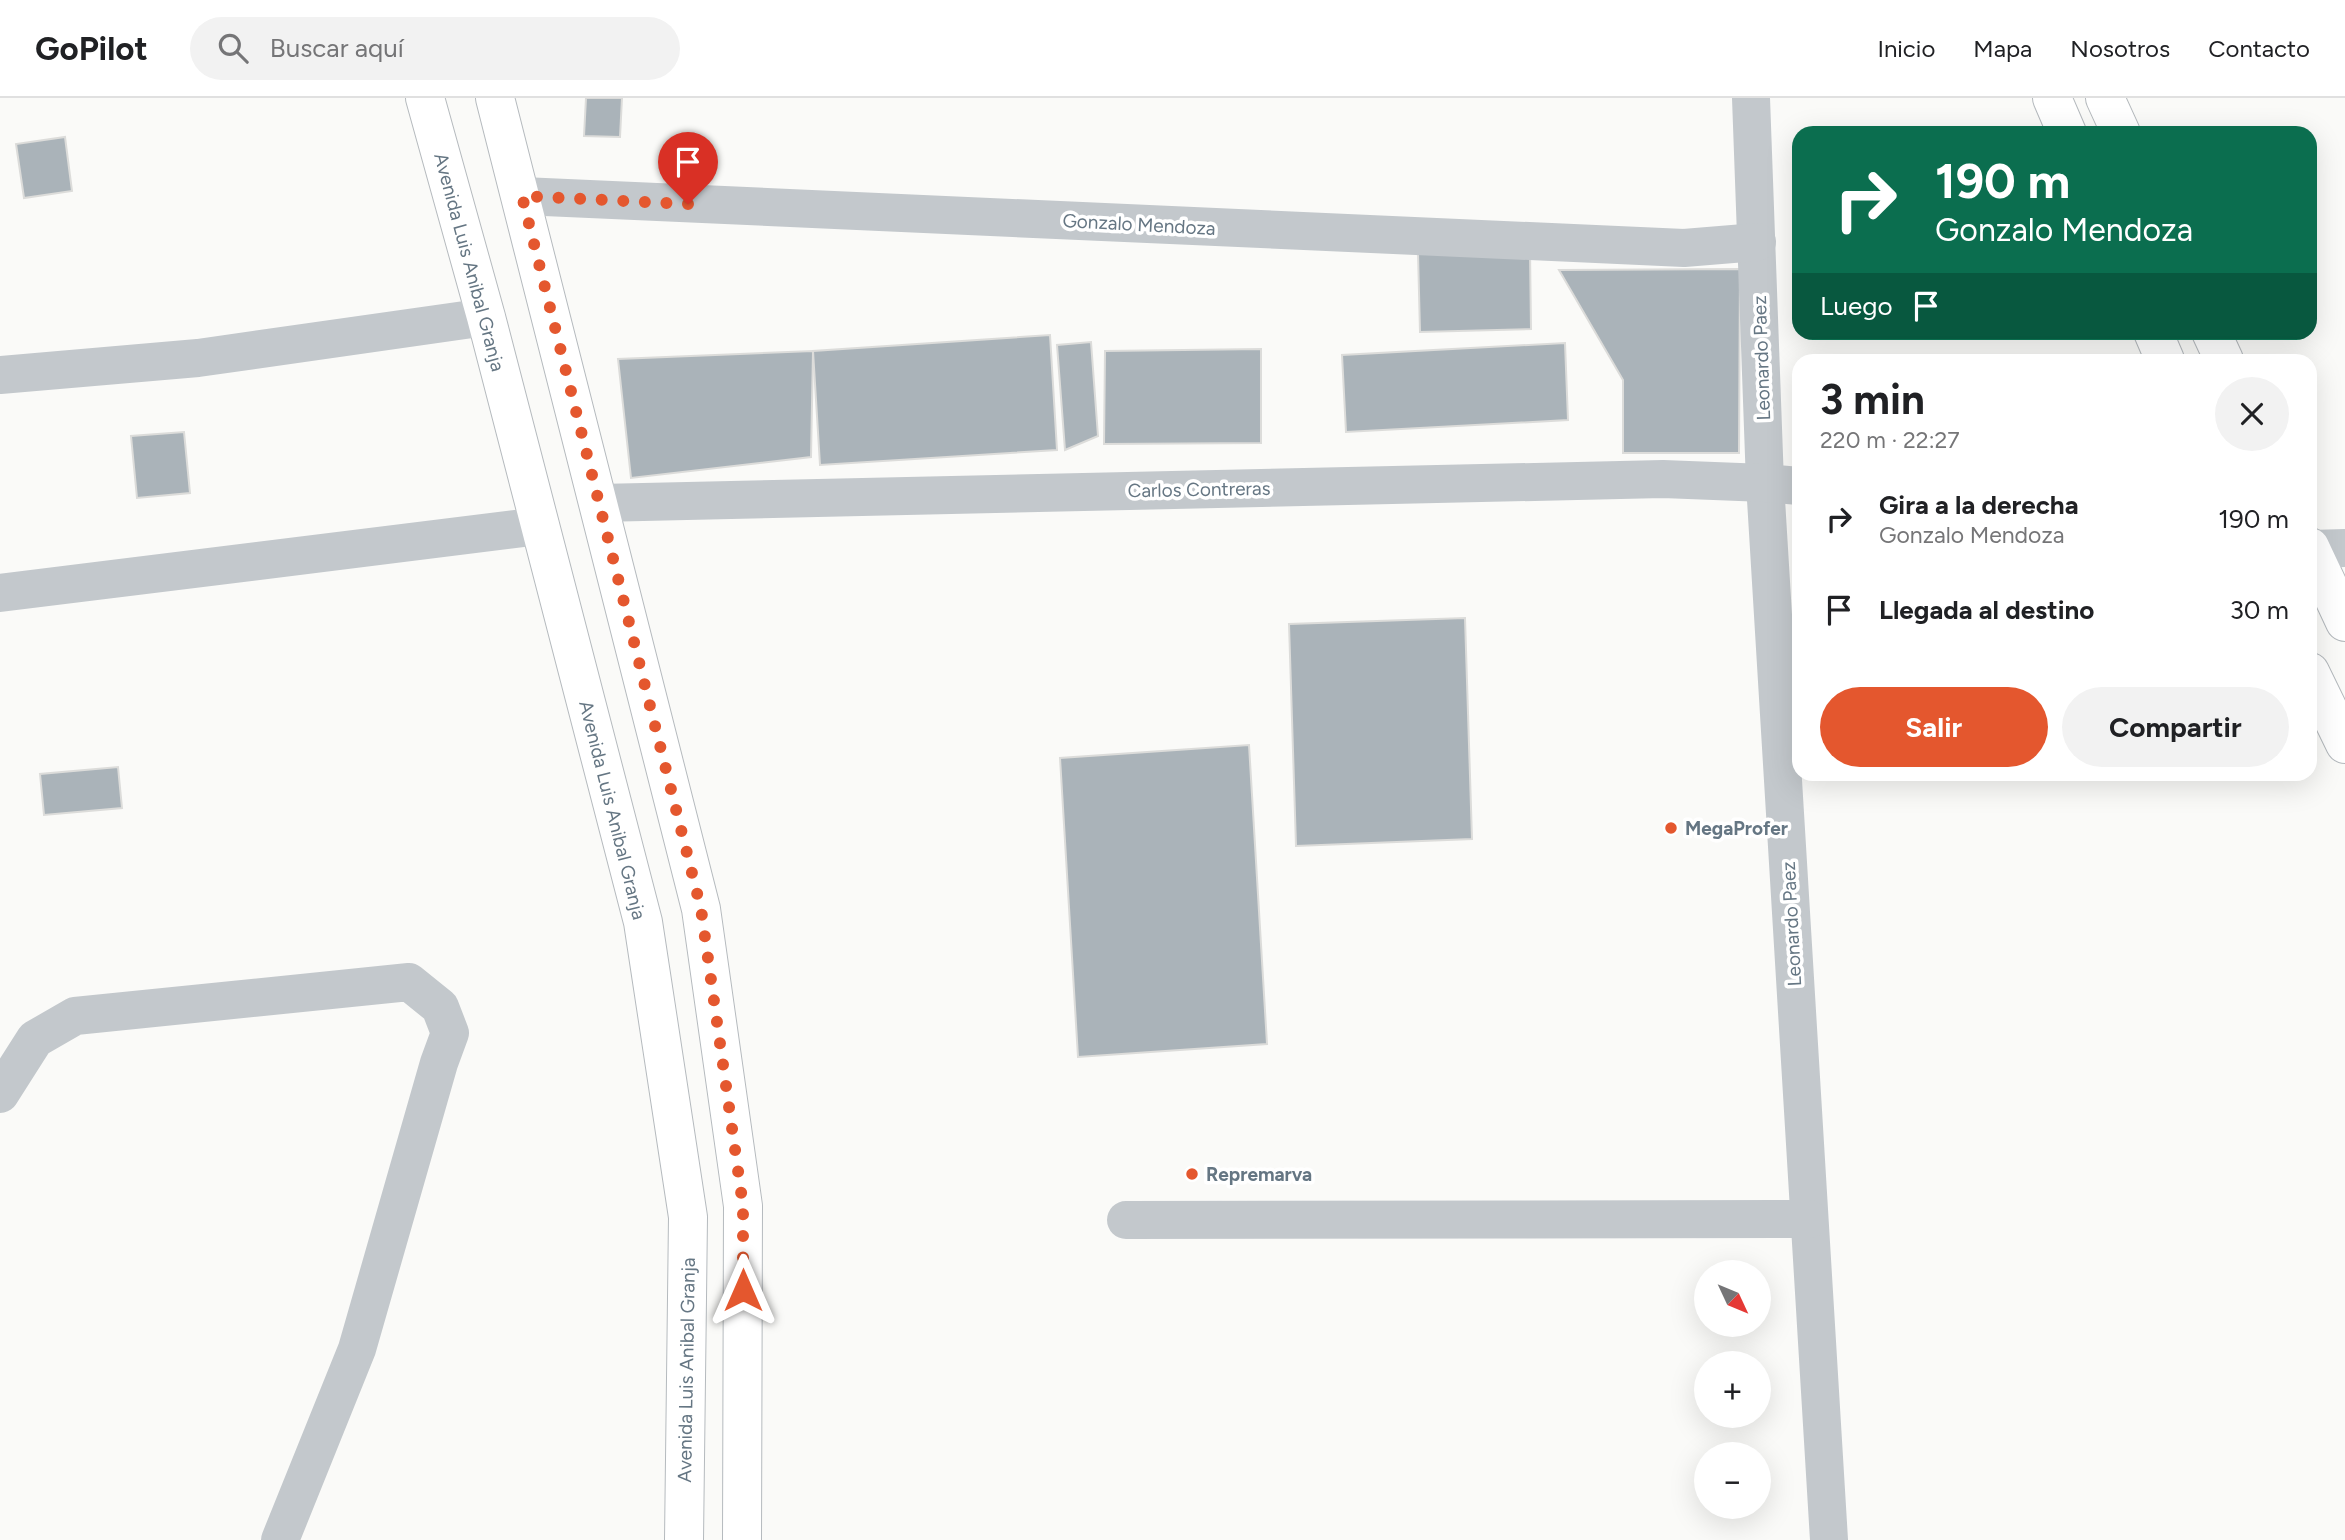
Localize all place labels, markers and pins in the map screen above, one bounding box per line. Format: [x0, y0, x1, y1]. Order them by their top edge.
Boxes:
pin [658, 132, 718, 204]
place label: MegaProfer [1685, 817, 1788, 840]
marker: MegaProfer [1663, 820, 1679, 836]
place label: Repremarva [1206, 1163, 1312, 1186]
marker: Repremarva [1184, 1166, 1200, 1182]

